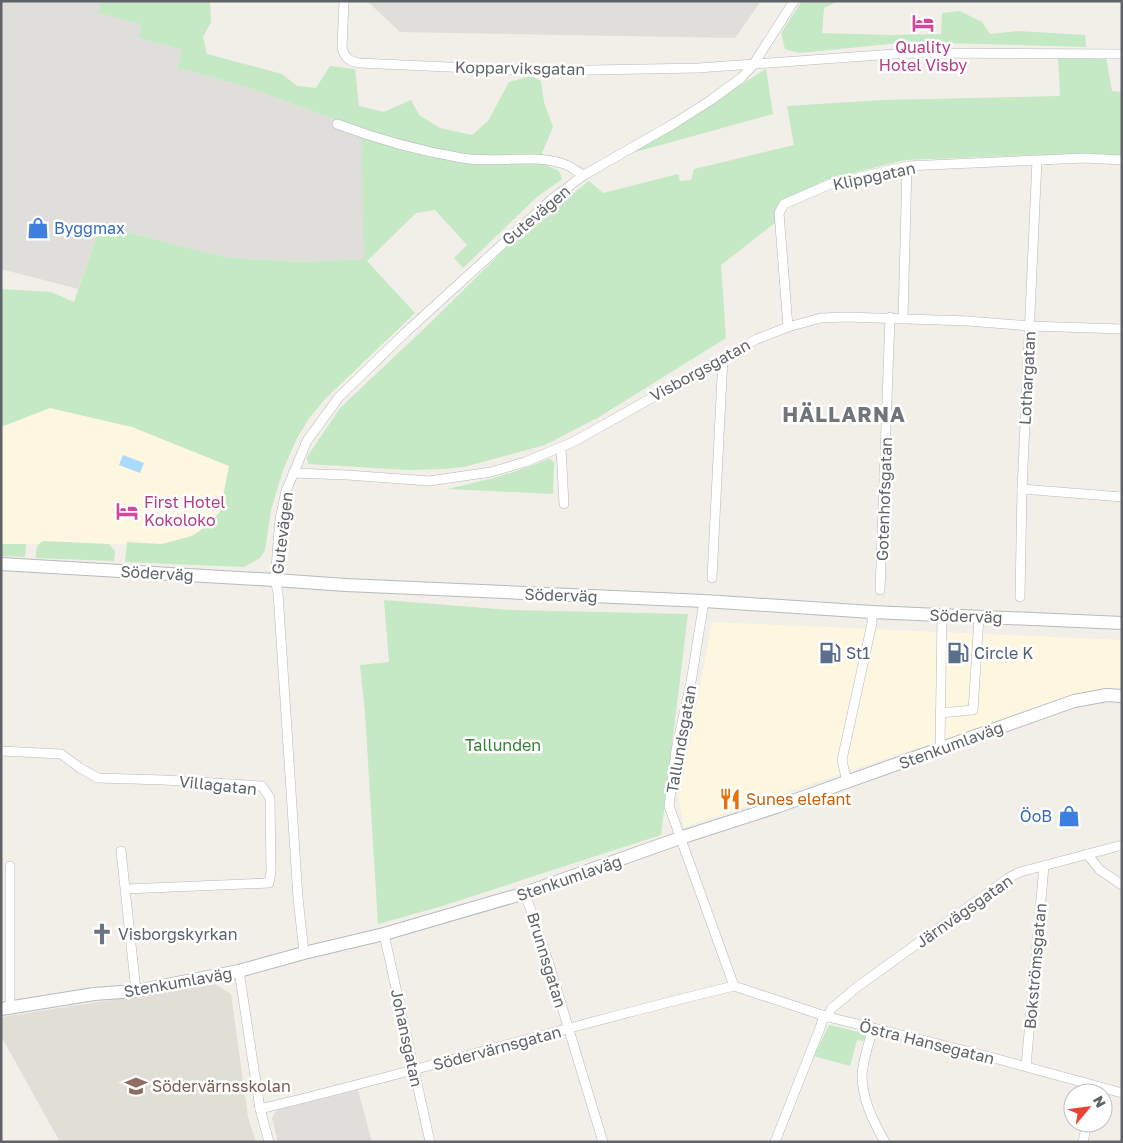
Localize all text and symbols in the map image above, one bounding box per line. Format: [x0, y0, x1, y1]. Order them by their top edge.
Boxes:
hotel icon: Quality Hotel Visby [910, 10, 936, 36]
place label: Quality Hotel Visby [879, 37, 967, 75]
street label: Kopparviksgatan [455, 57, 585, 79]
street label: Klippgatan [831, 157, 917, 195]
street label: Gutevägen [498, 181, 574, 249]
shop icon: Byggmax [25, 215, 51, 241]
place label: Byggmax [54, 218, 125, 238]
street label: Lothargatan [1015, 331, 1039, 425]
street label: Visborgsgatan [646, 334, 754, 406]
district label: HÄLLARNA [782, 401, 906, 427]
street label: Gotenhofsgatan [872, 437, 896, 561]
street label: Gutevägen [267, 491, 297, 575]
place label: First Hotel Kokoloko [144, 492, 226, 530]
hotel icon: First Hotel Kokoloko [114, 498, 140, 524]
street label: Söderväg [120, 561, 194, 585]
street label: Söderväg [524, 584, 598, 606]
street label: Söderväg [929, 605, 1003, 627]
fuel station icon: St1 [817, 640, 843, 666]
fuel station icon: Circle K [945, 640, 971, 666]
place label: St1 [846, 643, 870, 663]
place label: Circle K [974, 643, 1033, 663]
street label: Tallundsgatan [662, 683, 700, 795]
street label: Stenkumlaväg [896, 717, 1006, 773]
park label: Tallunden [465, 735, 541, 755]
street label: Villagatan [178, 771, 258, 799]
restaurant icon: Sunes elefant [717, 786, 743, 812]
place label: Sunes elefant [746, 789, 852, 809]
shop icon: ÖoB [1056, 803, 1082, 829]
place label: ÖoB [1020, 806, 1052, 826]
street label: Stenkumlaväg [514, 851, 624, 905]
street label: Järnvägsgatan [912, 870, 1016, 952]
street label: Bokströmsgatan [1020, 902, 1050, 1030]
street label: Brunnsgatan [523, 910, 571, 1010]
church icon: Visborgskyrkan [89, 921, 115, 947]
place label: Visborgskyrkan [118, 924, 238, 944]
street label: Stenkumlaväg [122, 963, 234, 1001]
street label: Johansgatan [387, 987, 427, 1089]
street label: Östra Hansegatan [857, 1016, 997, 1068]
street label: Södervärnsgatan [431, 1021, 563, 1075]
school or university icon: Södervärnsskolan [123, 1073, 149, 1099]
place label: Södervärnsskolan [152, 1076, 291, 1096]
north arrow [1063, 1083, 1113, 1133]
text: N [1090, 1093, 1110, 1110]

